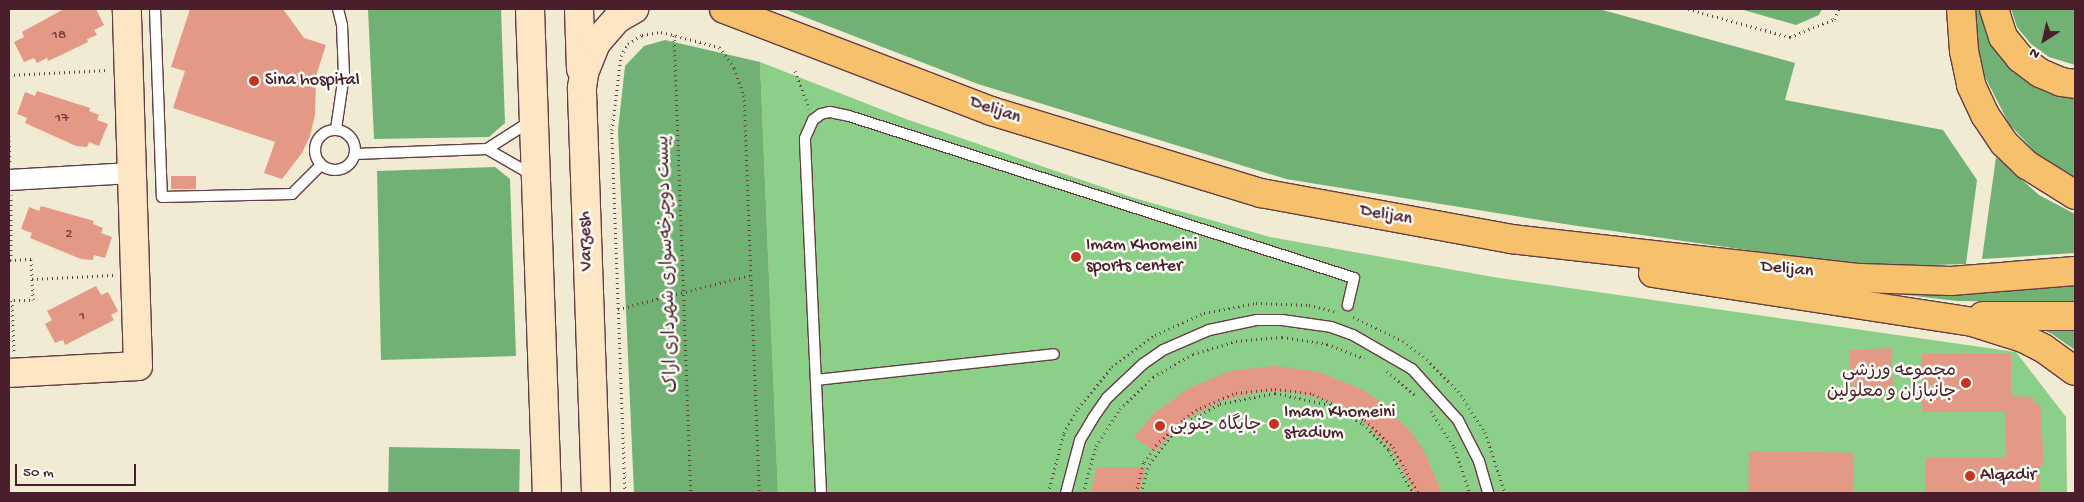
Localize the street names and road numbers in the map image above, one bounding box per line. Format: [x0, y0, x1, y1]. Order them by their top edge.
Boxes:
street label: Delijan [967, 92, 1023, 130]
street label: پیست دوچرخه‌سواری شهرداری اراک [654, 135, 684, 393]
street label: Delijan [1358, 201, 1414, 231]
street label: Varzesh [575, 211, 599, 271]
street label: Delijan [1760, 257, 1814, 283]

